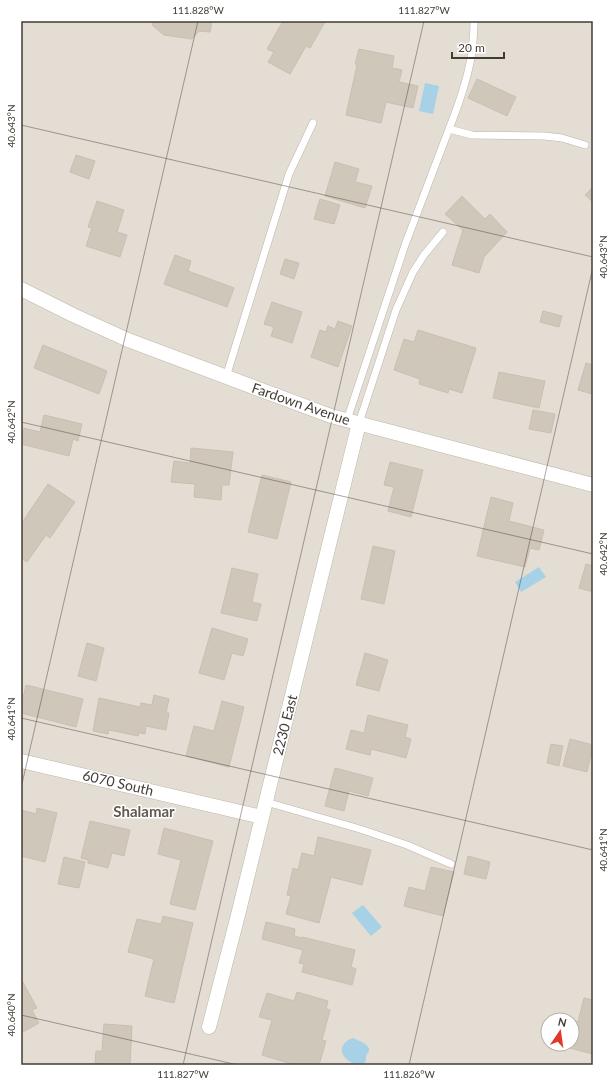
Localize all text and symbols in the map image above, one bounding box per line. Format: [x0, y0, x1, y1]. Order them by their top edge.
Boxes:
text: 111.828°W [172, 4, 224, 16]
text: 111.827°W [398, 4, 450, 16]
scale bar [452, 34, 504, 60]
text: 20 m [458, 40, 485, 55]
text: 40.643°N [5, 104, 17, 148]
text: 40.643°N [597, 235, 609, 279]
street label: Fardown Avenue [250, 379, 352, 428]
text: 40.642°N [5, 400, 17, 444]
text: 40.642°N [597, 532, 609, 576]
street label: 2230 East [269, 693, 300, 757]
text: 40.641°N [5, 697, 17, 741]
street label: 6070 South [81, 766, 155, 799]
district label: Shalamar [113, 802, 175, 820]
text: 40.641°N [597, 828, 609, 872]
text: 40.640°N [5, 993, 17, 1037]
north arrow [540, 1012, 580, 1052]
text: N [557, 1014, 568, 1029]
text: 111.827°W [157, 1068, 209, 1080]
text: 111.826°W [383, 1068, 435, 1080]

